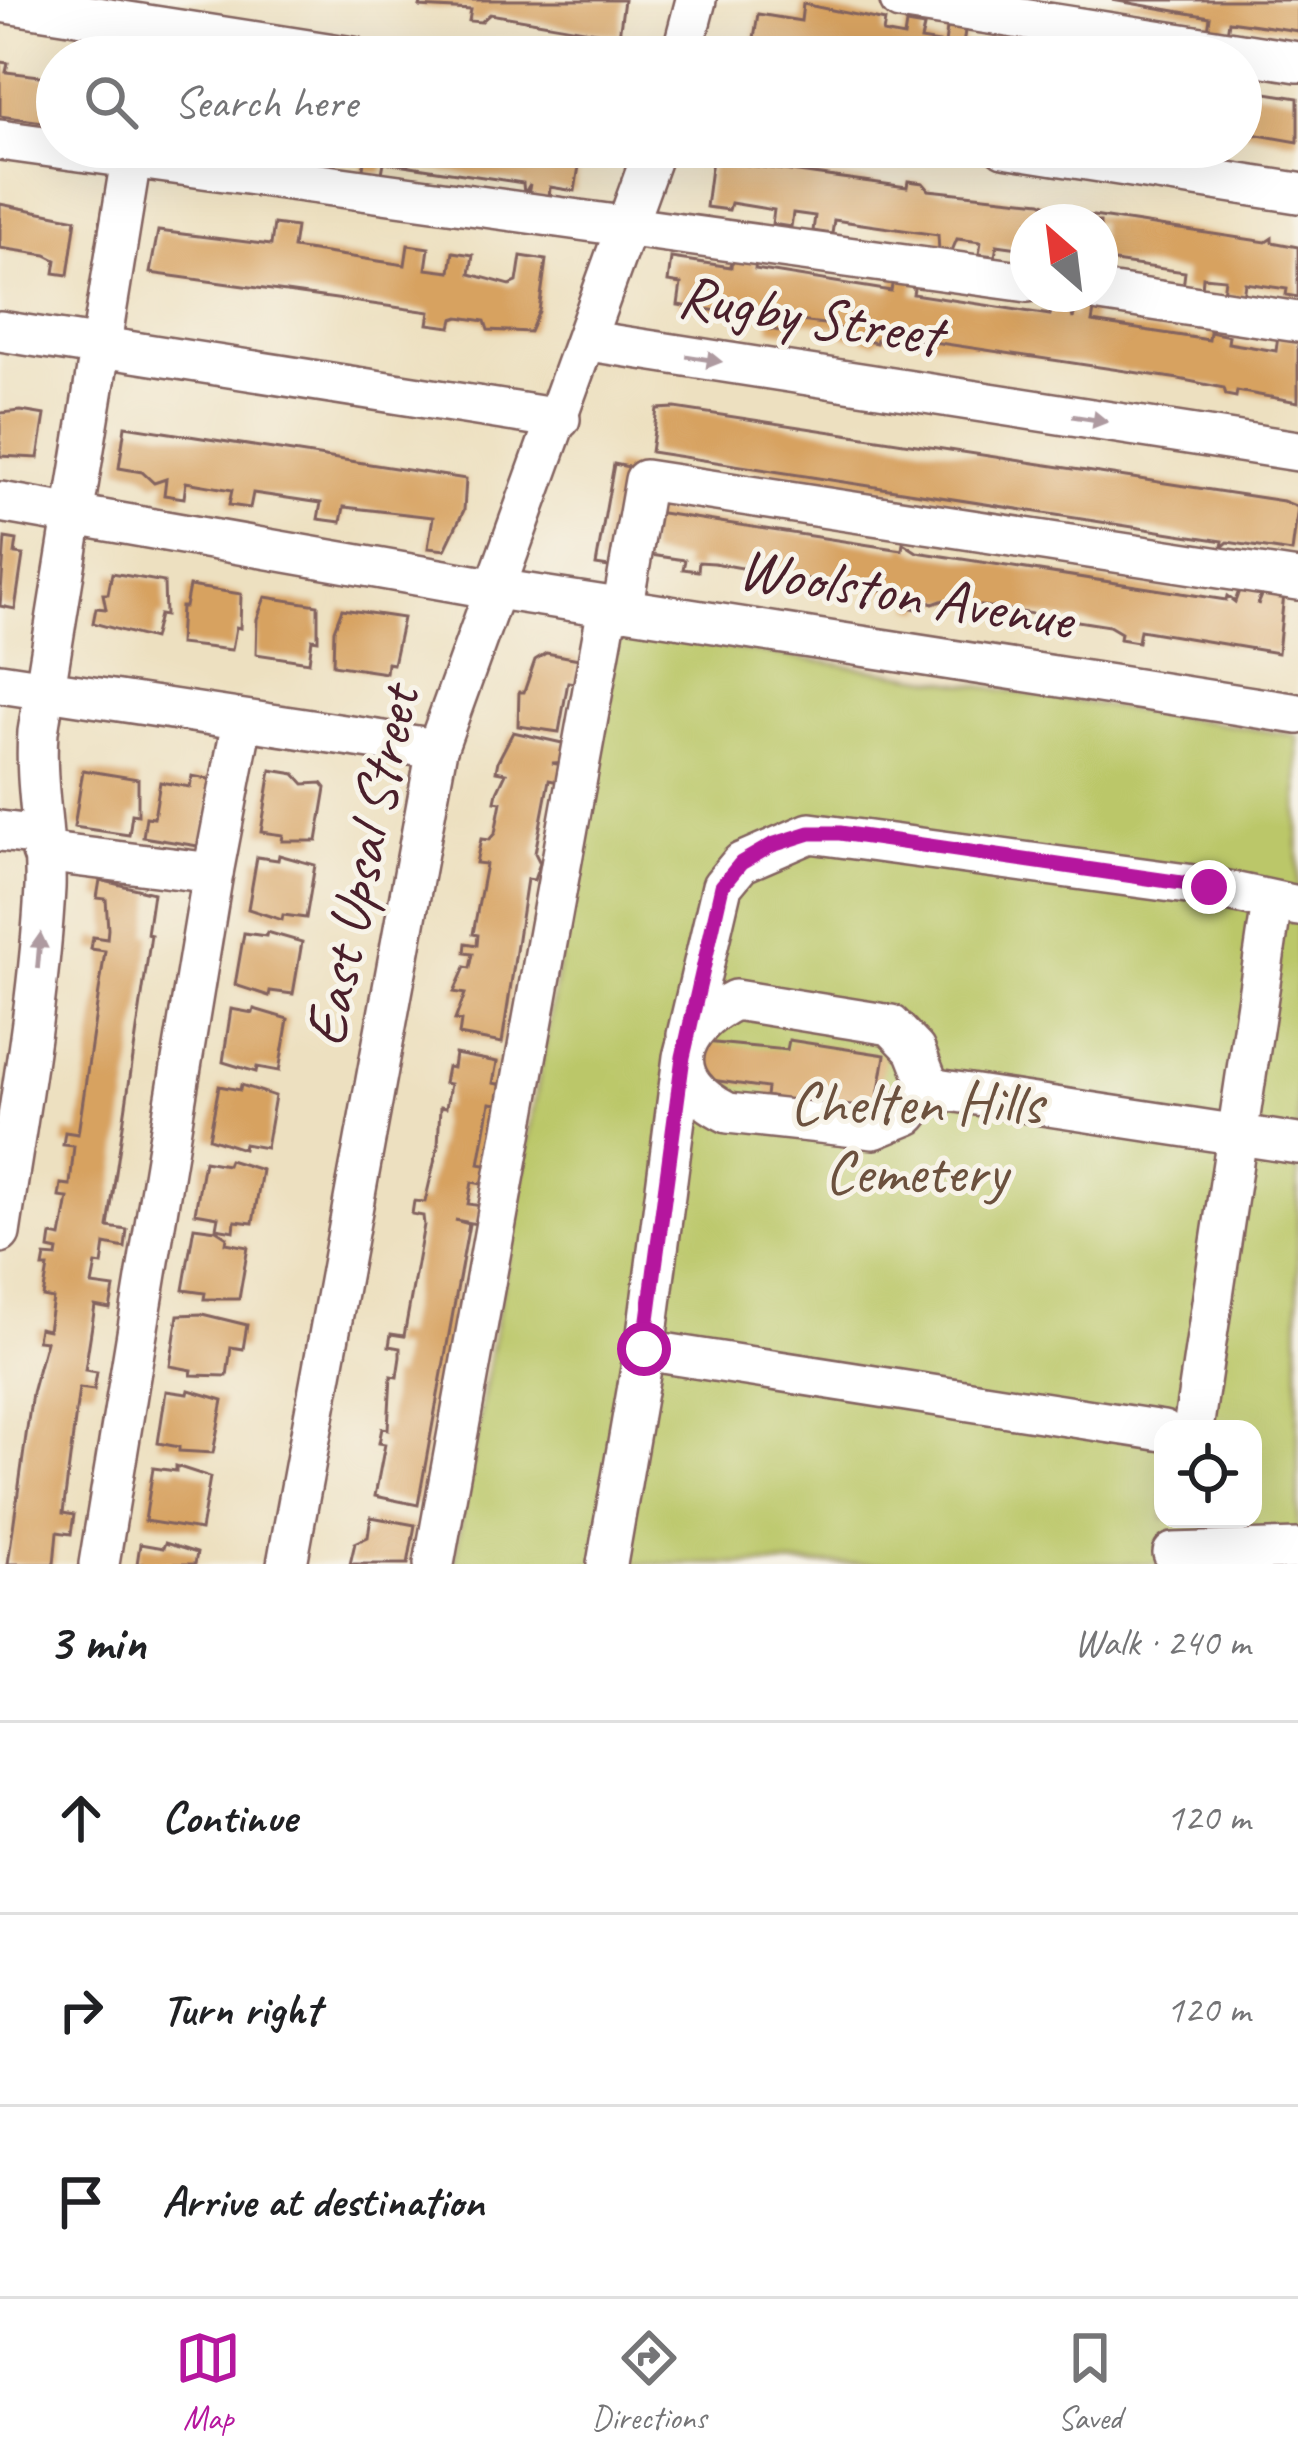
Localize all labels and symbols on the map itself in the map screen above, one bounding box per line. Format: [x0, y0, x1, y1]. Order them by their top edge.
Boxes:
north arrow [1010, 204, 1118, 312]
street label: Rugby Street [673, 257, 955, 374]
one-way arrow [686, 350, 724, 369]
one-way arrow [1072, 409, 1109, 428]
street label: Woolston Avenue [734, 529, 1082, 657]
street label: East Upsal Street [286, 674, 437, 1053]
route end [1182, 860, 1236, 914]
one-way arrow [30, 932, 49, 969]
park label: Chelten Hills Cemetery [790, 1065, 1048, 1210]
route start [617, 1322, 671, 1376]

